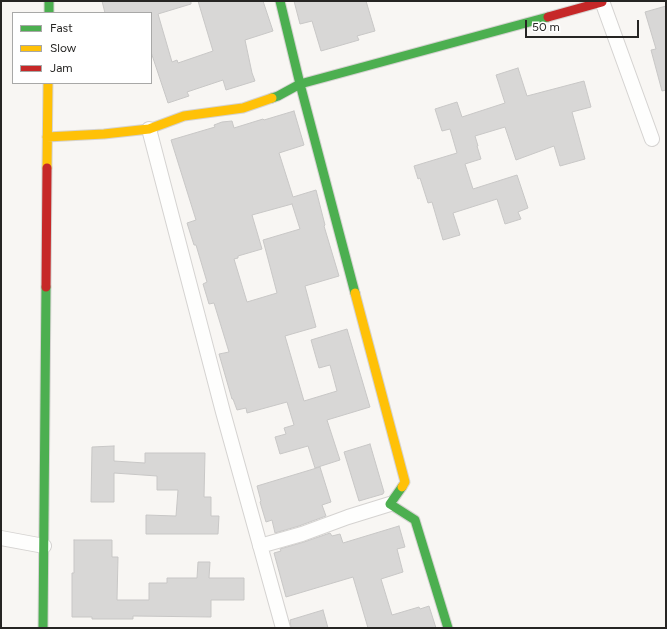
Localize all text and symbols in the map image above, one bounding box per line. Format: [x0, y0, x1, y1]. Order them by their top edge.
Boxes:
legend [12, 12, 152, 84]
scale bar [527, 12, 641, 38]
text: 50 m [532, 20, 560, 34]
text: Fast [50, 21, 73, 35]
text: Slow [50, 41, 76, 55]
text: Jam [50, 61, 73, 75]

